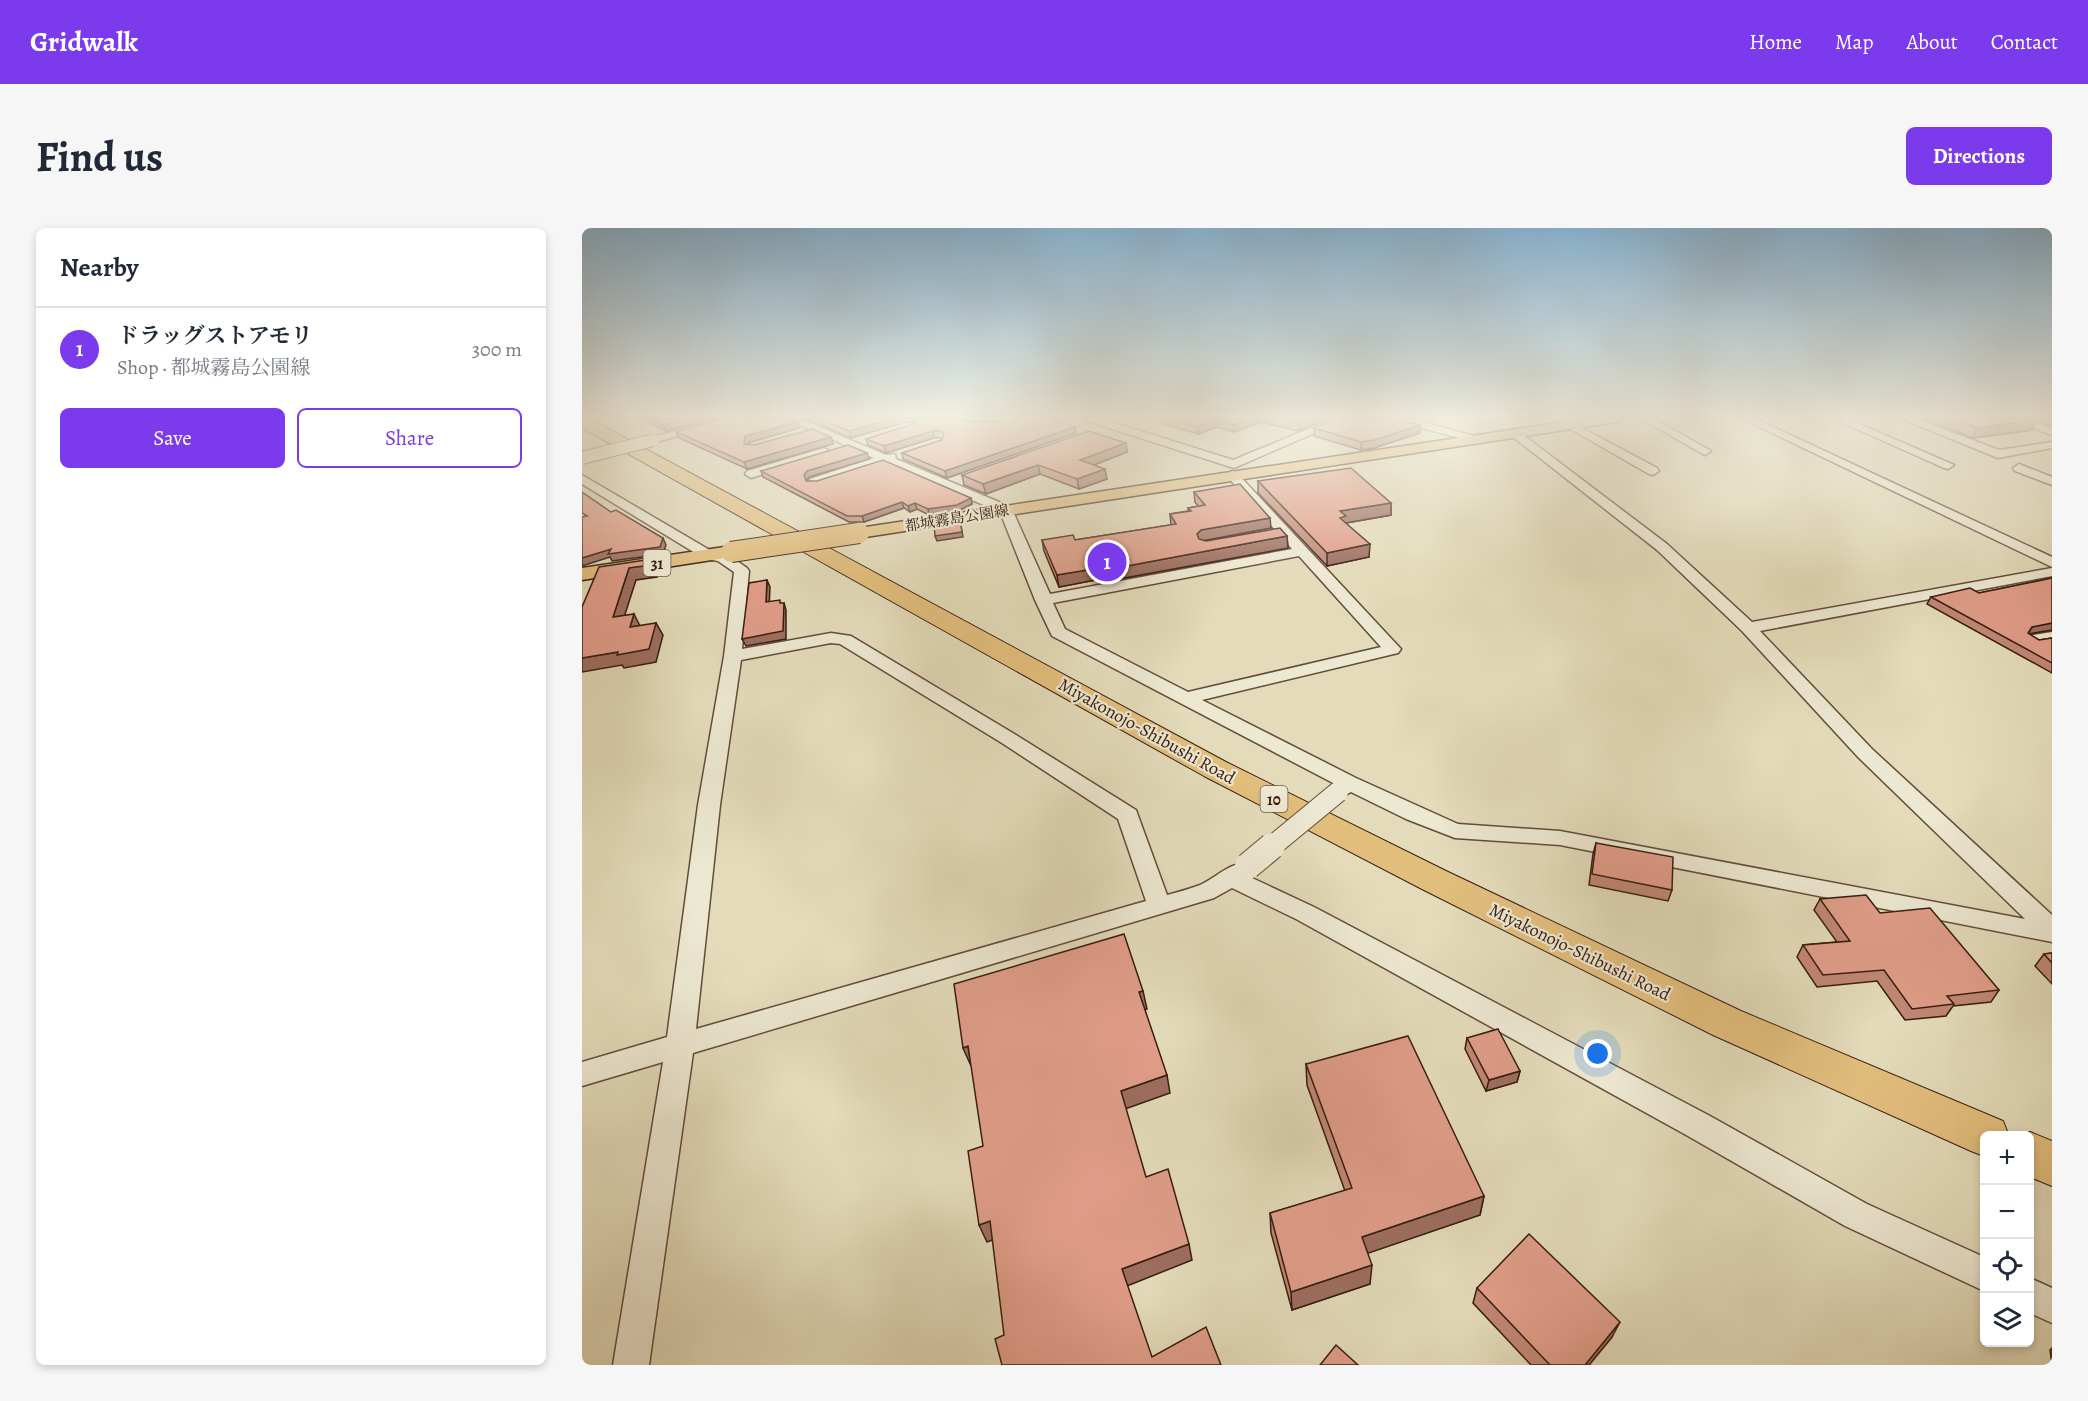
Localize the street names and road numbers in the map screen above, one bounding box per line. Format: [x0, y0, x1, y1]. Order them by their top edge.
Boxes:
street label: 都城霧島公園線 [904, 500, 1010, 536]
road number: 31 [644, 550, 670, 576]
street label: Miyakonojo-Shibushi Road [1054, 672, 1240, 790]
road number: 10 [1260, 786, 1288, 812]
street label: Miyakonojo-Shibushi Road [1485, 898, 1675, 1007]

